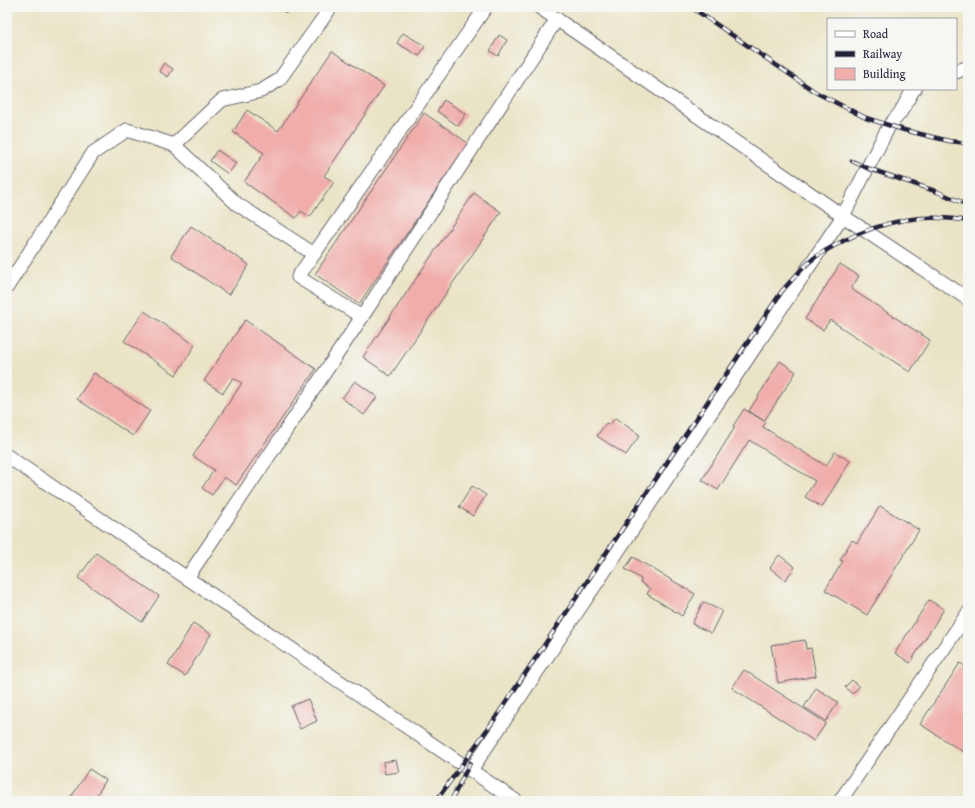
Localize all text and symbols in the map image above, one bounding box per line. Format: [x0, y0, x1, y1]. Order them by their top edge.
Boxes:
legend [827, 18, 957, 90]
text: Road [863, 25, 889, 42]
text: Railway [863, 45, 902, 62]
text: Building [863, 65, 906, 82]

